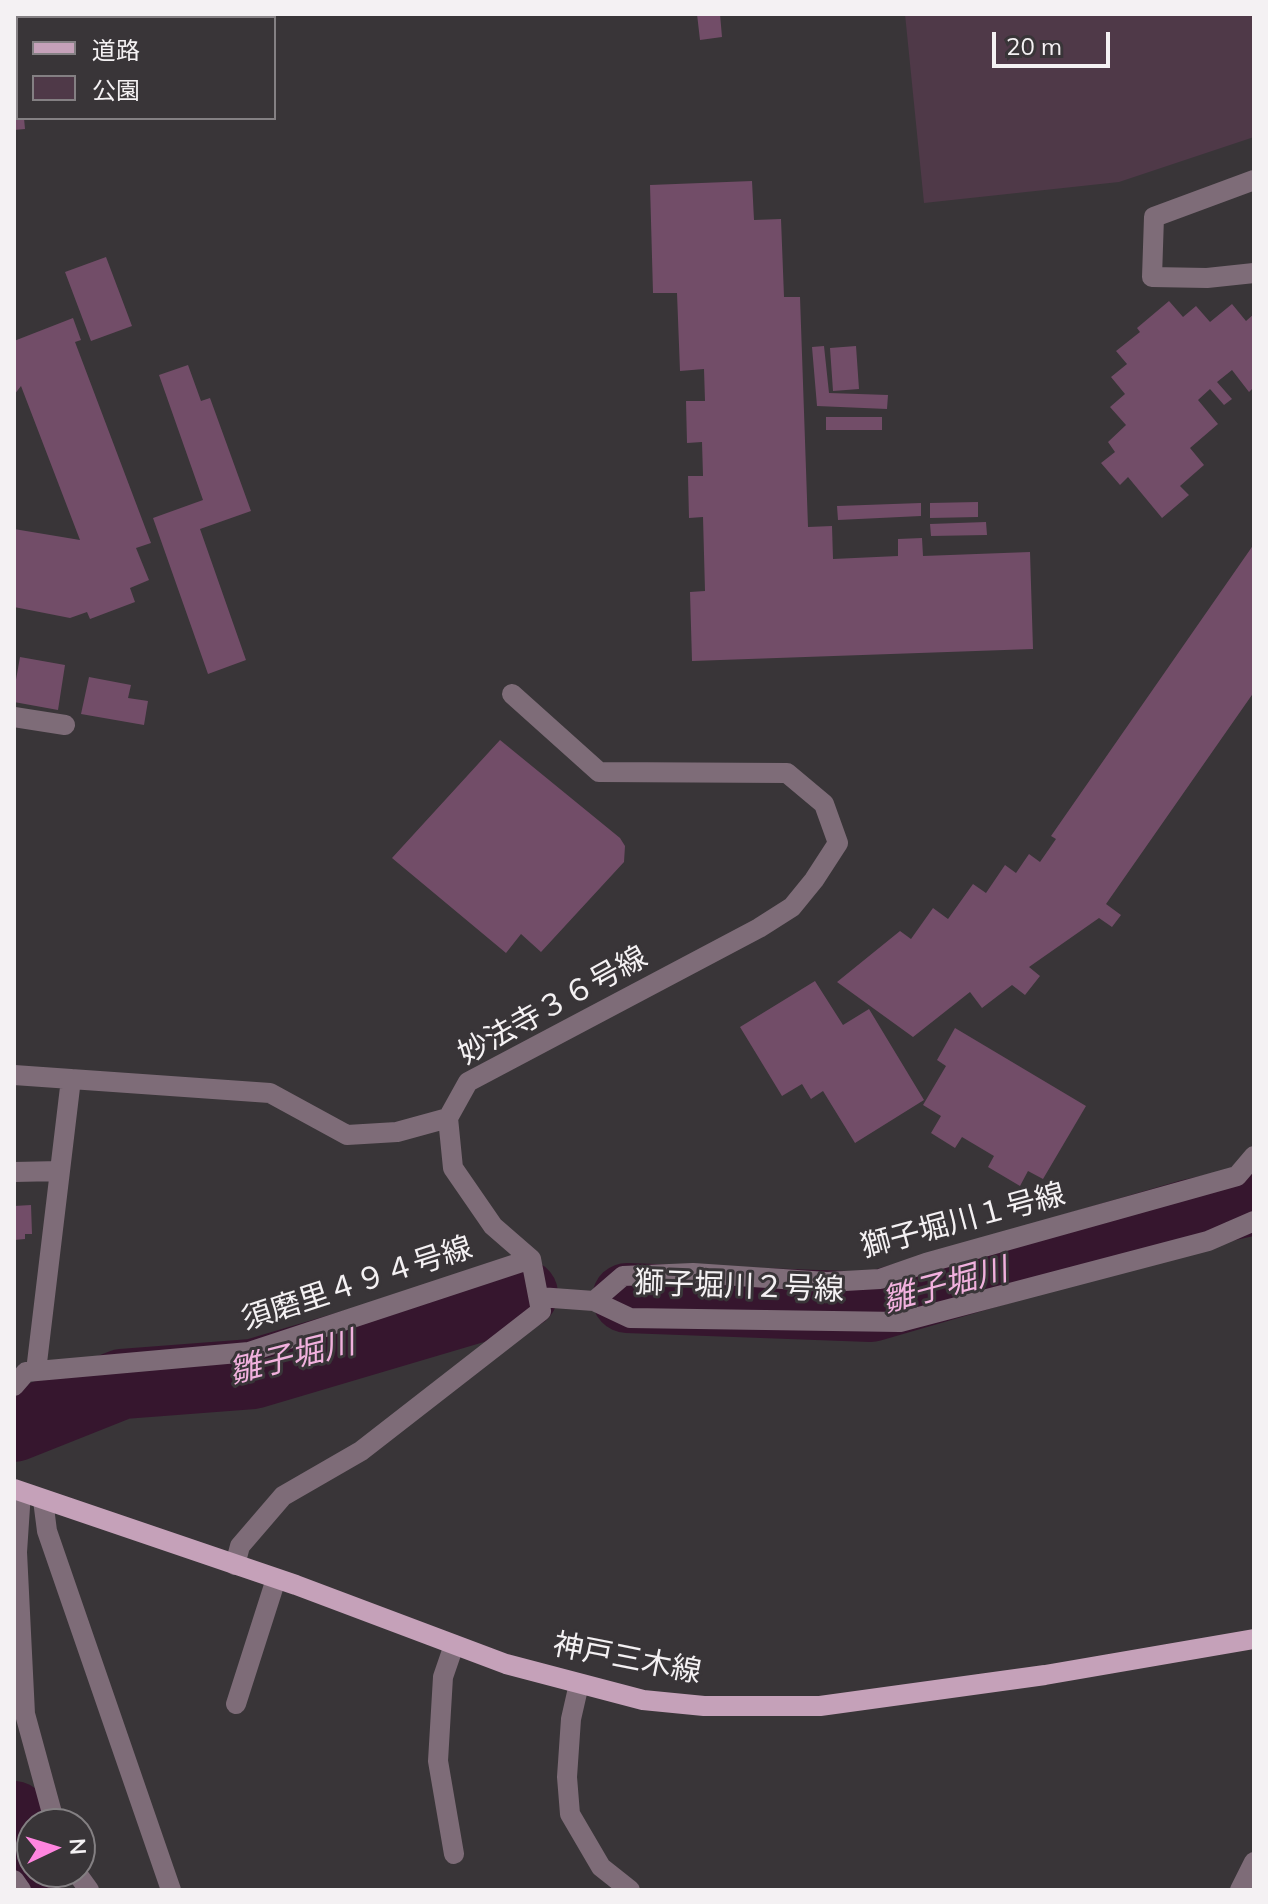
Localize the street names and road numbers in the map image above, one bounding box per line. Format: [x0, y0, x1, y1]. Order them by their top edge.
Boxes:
street label: 妙法寺３６号線 [452, 939, 654, 1073]
street label: 獅子堀川１号線 [857, 1176, 1069, 1266]
street label: 須磨里４９４号線 [237, 1230, 477, 1338]
street label: 獅子堀川２号線 [633, 1265, 845, 1309]
street label: 神戸三木線 [550, 1627, 704, 1691]

